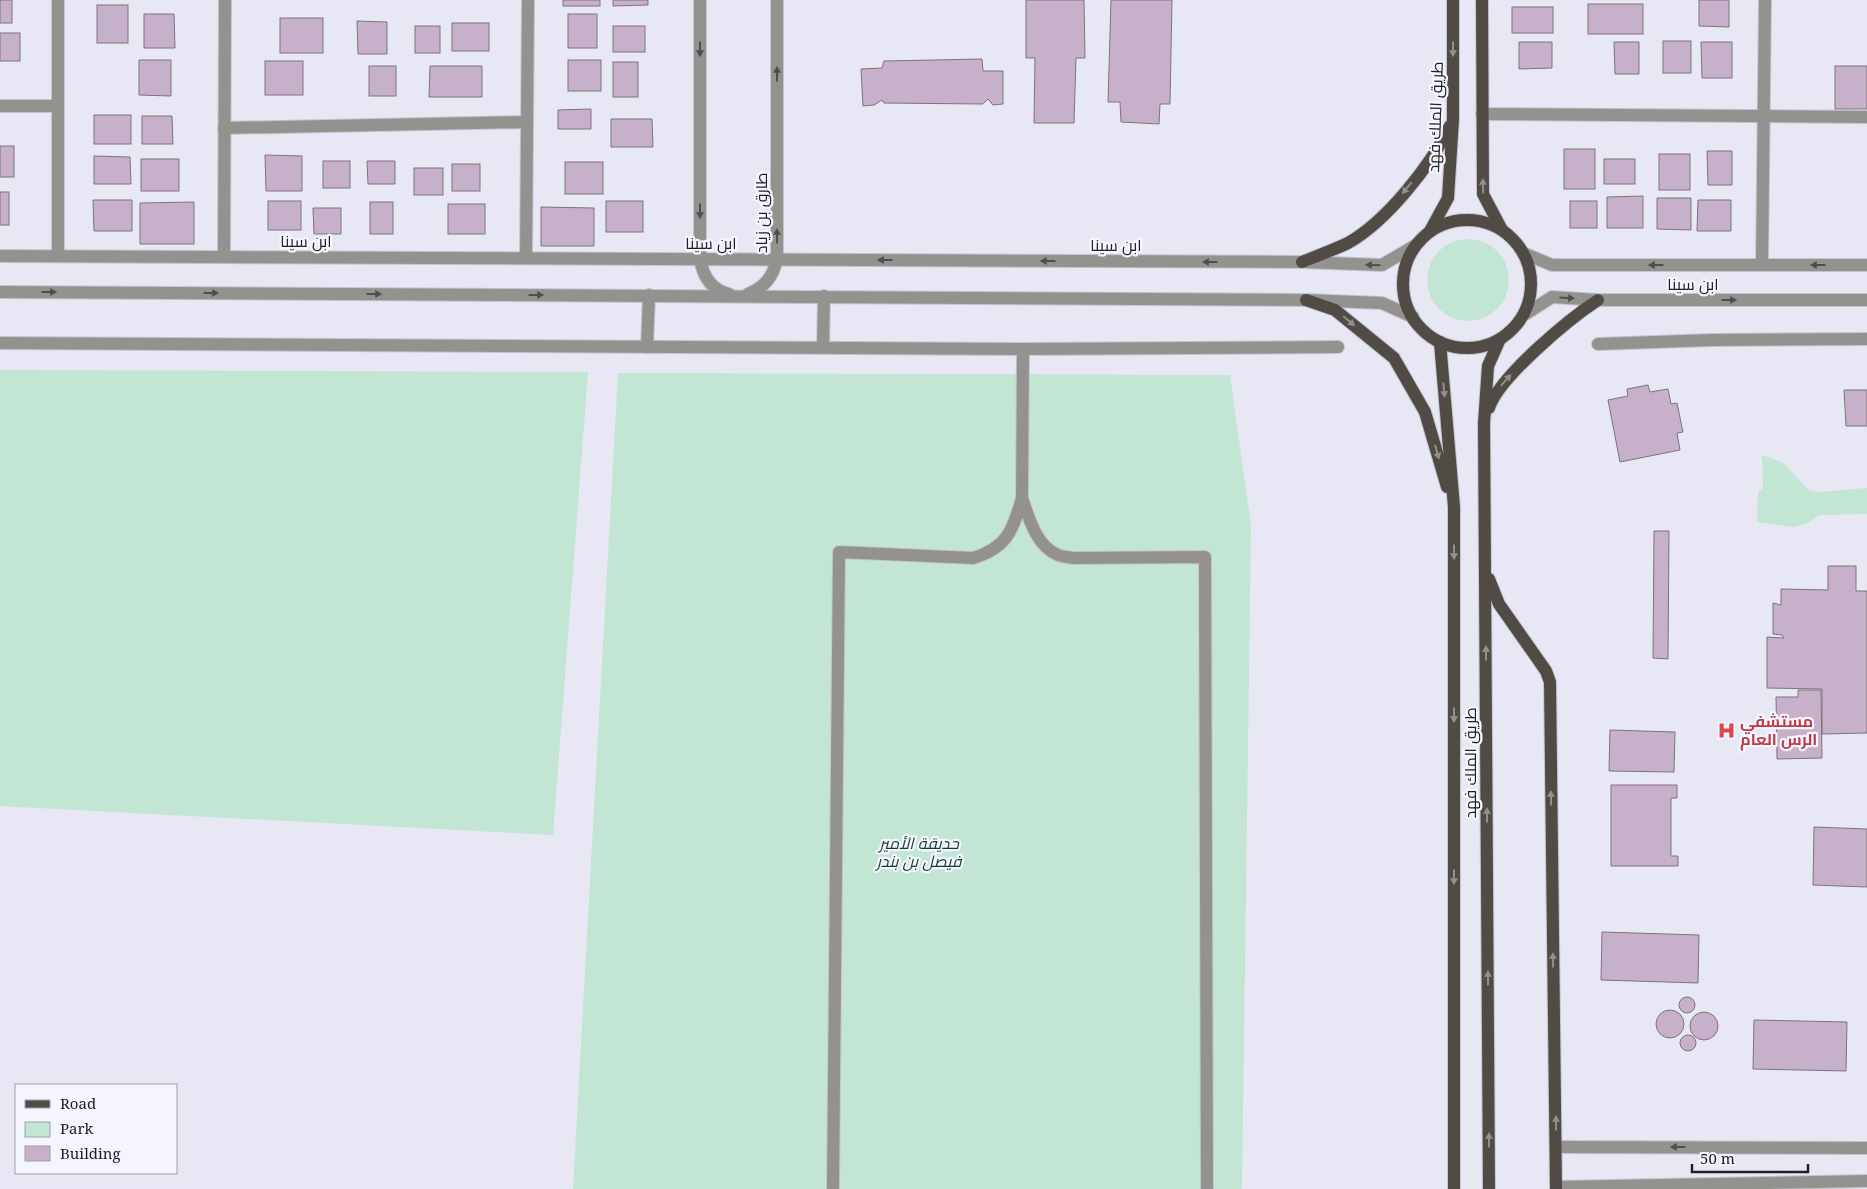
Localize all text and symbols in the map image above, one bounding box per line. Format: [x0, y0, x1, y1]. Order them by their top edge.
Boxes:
one-way arrow [696, 41, 704, 57]
one-way arrow [1449, 41, 1457, 57]
street label: طريق الملك فهد [1422, 61, 1448, 173]
one-way arrow [773, 66, 781, 82]
street label: طارق بن زياد [750, 173, 772, 253]
one-way arrow [1479, 178, 1487, 194]
one-way arrow [1402, 181, 1413, 194]
one-way arrow [696, 203, 704, 219]
one-way arrow [773, 228, 781, 244]
street label: ابن سينا [280, 230, 332, 252]
street label: ابن سينا [685, 232, 737, 254]
street label: ابن سينا [1090, 234, 1142, 256]
one-way arrow [877, 256, 893, 264]
one-way arrow [1040, 257, 1056, 265]
one-way arrow [1202, 258, 1218, 266]
one-way arrow [1365, 260, 1381, 268]
one-way arrow [1648, 261, 1664, 269]
one-way arrow [1810, 261, 1826, 269]
street label: ابن سينا [1667, 273, 1719, 295]
one-way arrow [41, 288, 57, 296]
one-way arrow [203, 289, 219, 297]
one-way arrow [366, 290, 382, 298]
one-way arrow [528, 291, 544, 299]
one-way arrow [1559, 294, 1575, 302]
one-way arrow [1722, 296, 1738, 304]
one-way arrow [1342, 316, 1355, 327]
one-way arrow [1500, 375, 1512, 387]
one-way arrow [1441, 383, 1449, 399]
one-way arrow [1433, 445, 1441, 460]
one-way arrow [1450, 545, 1458, 561]
one-way arrow [1482, 645, 1490, 661]
one-way arrow [1450, 707, 1458, 723]
street label: طريق الملك فهد [1459, 707, 1481, 819]
place label: مستشفي الرس العام [1740, 710, 1817, 751]
hospital icon: مستشفي الرس العام [1716, 720, 1736, 740]
one-way arrow [1547, 790, 1555, 806]
one-way arrow [1483, 807, 1491, 823]
park label: حديقة الأمير فيصل بن بندر [875, 832, 963, 872]
one-way arrow [1450, 870, 1458, 886]
one-way arrow [1549, 952, 1557, 968]
one-way arrow [1484, 970, 1492, 986]
legend [15, 1084, 178, 1174]
text: Road [60, 1093, 96, 1113]
one-way arrow [1552, 1115, 1560, 1131]
text: Park [60, 1118, 94, 1138]
one-way arrow [1485, 1132, 1493, 1148]
scale bar [1692, 1142, 1808, 1174]
text: Building [60, 1143, 121, 1163]
one-way arrow [1670, 1143, 1686, 1151]
text: 50 m [1700, 1148, 1735, 1168]

